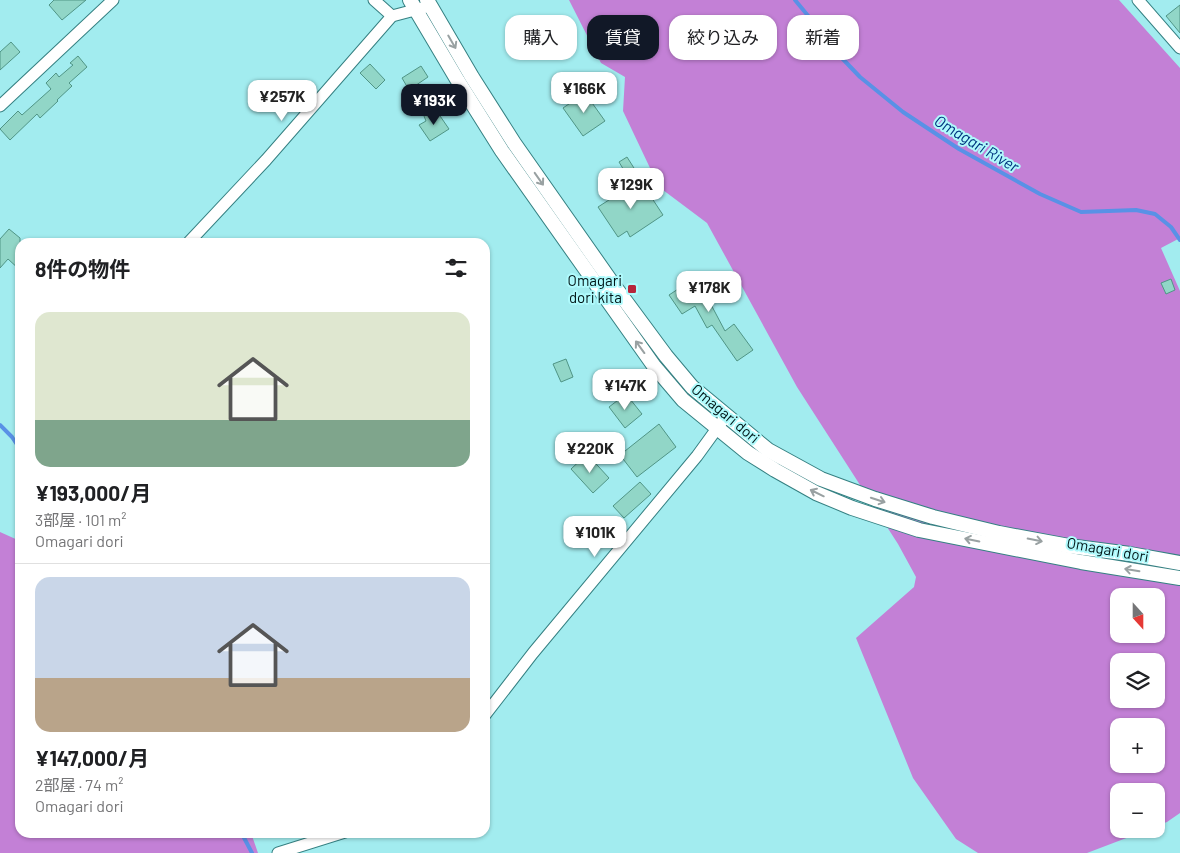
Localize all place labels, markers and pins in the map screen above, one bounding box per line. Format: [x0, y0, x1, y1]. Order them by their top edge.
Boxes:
pin: ¥166K [549, 72, 619, 114]
pin: ¥257K [247, 80, 317, 122]
pin: ¥193K [399, 84, 469, 126]
pin: ¥129K [596, 168, 666, 210]
pin: ¥178K [674, 270, 744, 313]
place label: Omagari dori kita [568, 271, 622, 306]
marker: Omagari dori kita [626, 283, 638, 295]
pin: ¥147K [590, 368, 660, 411]
pin: ¥220K [555, 432, 625, 474]
pin: ¥101K [560, 516, 630, 558]

